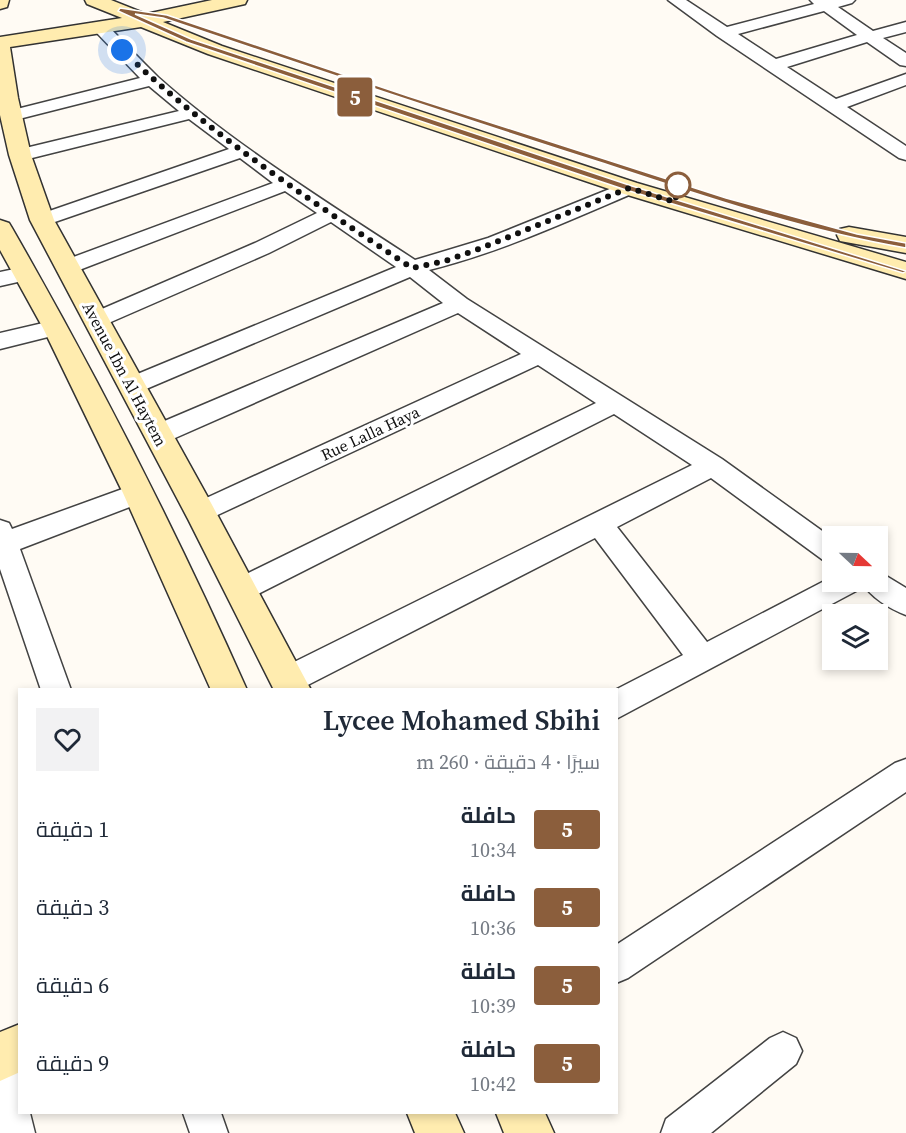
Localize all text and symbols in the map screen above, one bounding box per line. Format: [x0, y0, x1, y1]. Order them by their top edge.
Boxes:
your location [107, 35, 137, 65]
line badge: 5 [336, 78, 374, 116]
text: 5 [349, 83, 361, 112]
unlabelled marker [665, 172, 691, 198]
street label: Avenue Ibn Al Haytem [78, 298, 172, 450]
street label: Rue Lalla Haya [317, 400, 424, 465]
north arrow [822, 526, 888, 592]
map controls [822, 526, 888, 670]
button: layers [822, 604, 888, 670]
text: Lycee Mohamed Sbihi [323, 701, 600, 739]
button: heart [36, 708, 99, 771]
text: سيرًا · 4 دقيقة · 260 m [416, 748, 600, 776]
text: حافلة [461, 800, 516, 830]
text: 1 دقيقة [36, 814, 109, 844]
text: 5 [561, 815, 573, 844]
text: 10:34 [470, 836, 516, 864]
text: حافلة [461, 878, 516, 908]
text: 3 دقيقة [36, 892, 109, 922]
text: 5 [561, 893, 573, 922]
text: 10:36 [470, 914, 516, 942]
text: حافلة [461, 956, 516, 986]
text: 6 دقيقة [36, 970, 109, 1000]
text: 5 [561, 971, 573, 1000]
text: 10:39 [470, 992, 516, 1020]
text: حافلة [461, 1034, 516, 1064]
text: 9 دقيقة [36, 1048, 109, 1078]
text: 5 [561, 1049, 573, 1078]
text: 10:42 [470, 1070, 516, 1098]

